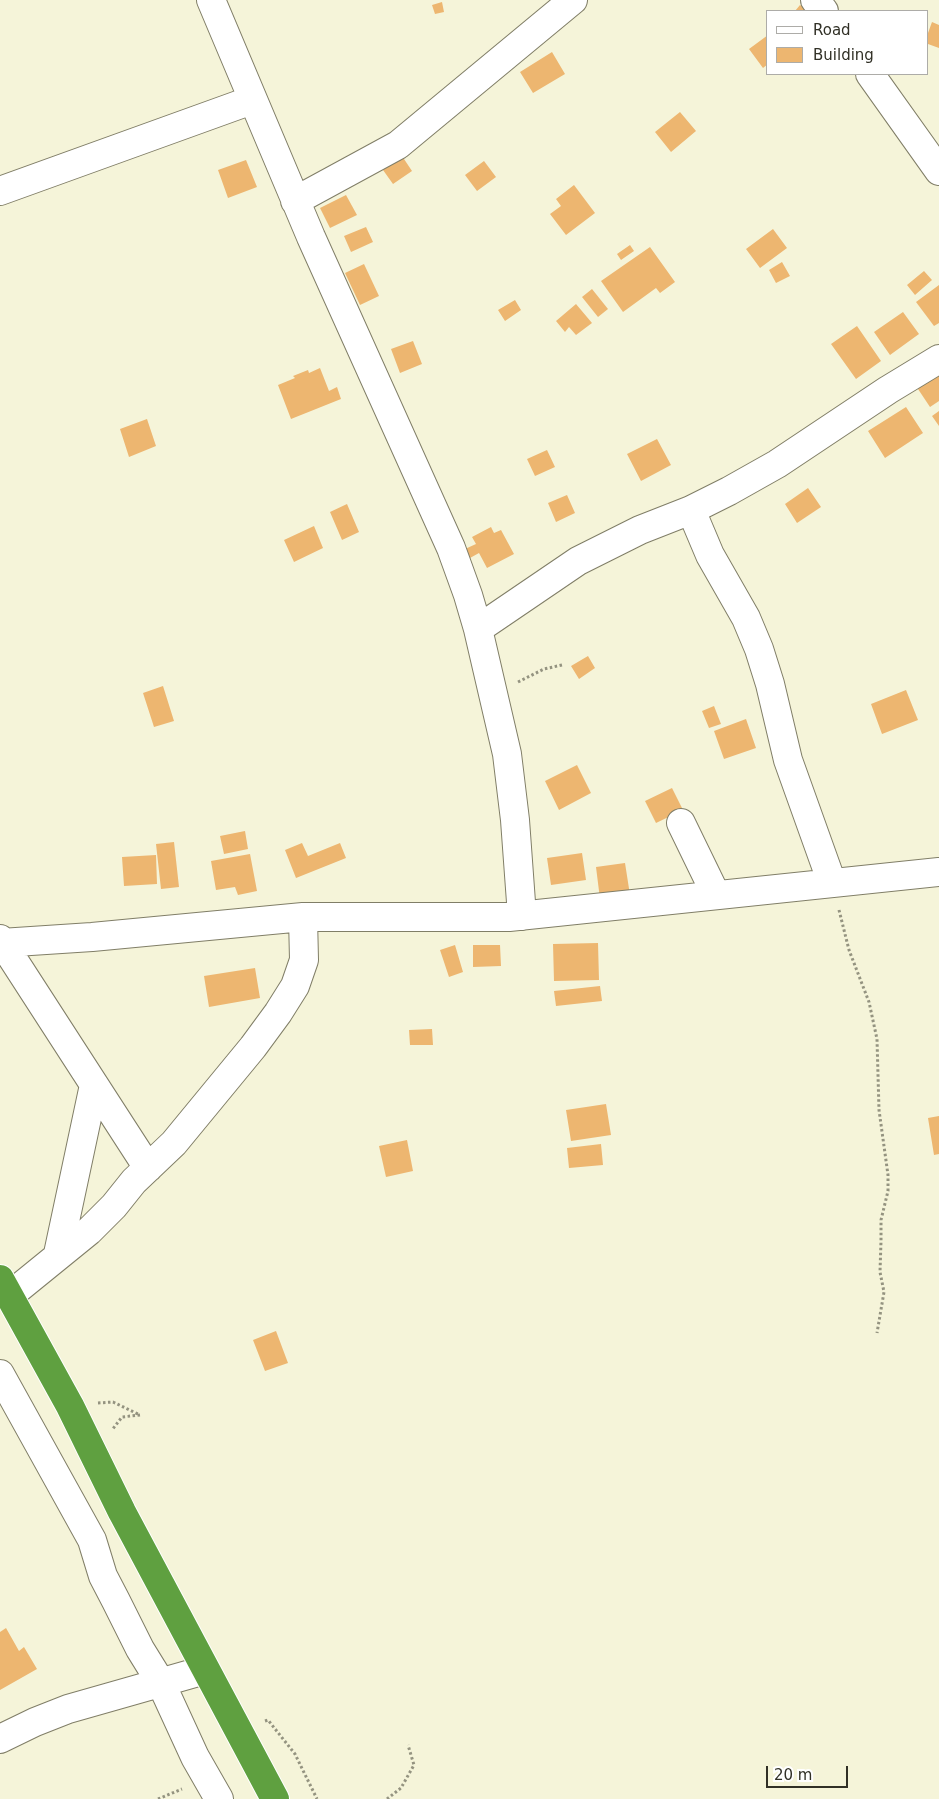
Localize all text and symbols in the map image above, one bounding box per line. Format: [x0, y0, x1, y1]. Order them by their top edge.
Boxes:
legend [766, 10, 929, 75]
text: Road [813, 21, 851, 39]
text: Building [813, 46, 874, 64]
scale bar [769, 1756, 852, 1788]
text: 20 m [774, 1766, 812, 1784]

